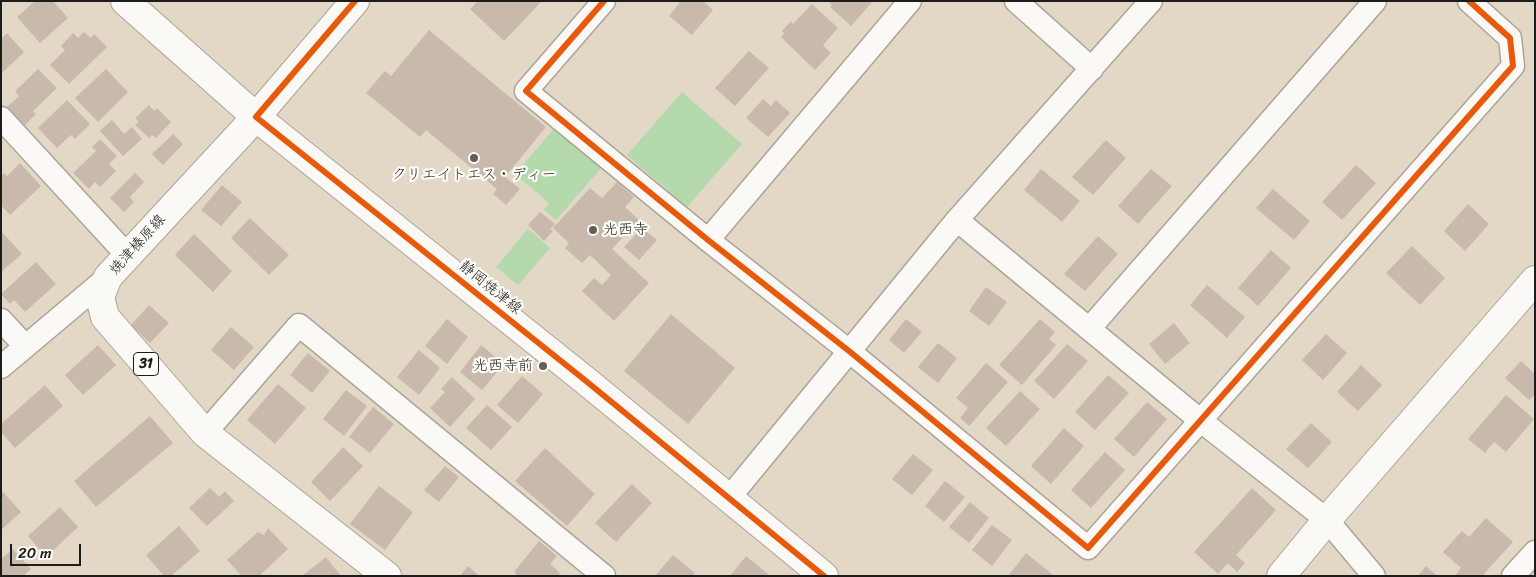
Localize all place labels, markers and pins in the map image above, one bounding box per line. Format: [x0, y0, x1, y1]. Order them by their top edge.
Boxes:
marker: クリエイトエス・ディー [468, 152, 480, 164]
place label: クリエイトエス・ディー [392, 166, 556, 184]
place label: 光西寺 [603, 221, 648, 239]
marker: 光西寺 [587, 224, 599, 236]
place label: 光西寺前 [473, 357, 533, 375]
marker: 光西寺前 [537, 360, 549, 372]

